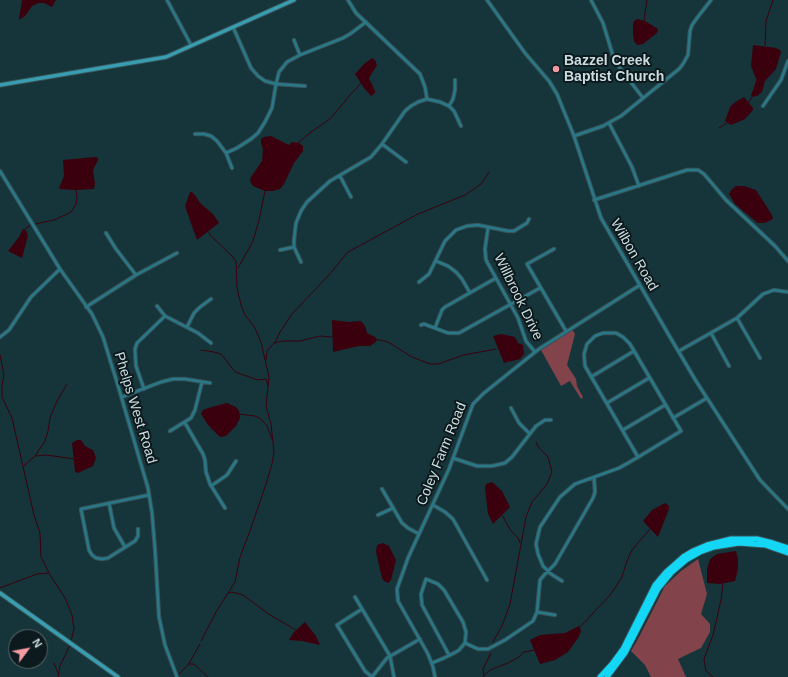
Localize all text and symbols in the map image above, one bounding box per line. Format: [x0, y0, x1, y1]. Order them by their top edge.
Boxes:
place label: Bazzel Creek Baptist Church [564, 53, 664, 86]
marker: Bazzel Creek Baptist Church [551, 64, 561, 74]
street label: Wilbon Road [607, 216, 661, 294]
street label: Willbrook Drive [490, 251, 546, 343]
street label: Phelps West Road [110, 350, 160, 466]
street label: Coley Farm Road [414, 400, 470, 508]
north arrow [8, 629, 48, 669]
text: N [30, 637, 45, 650]

